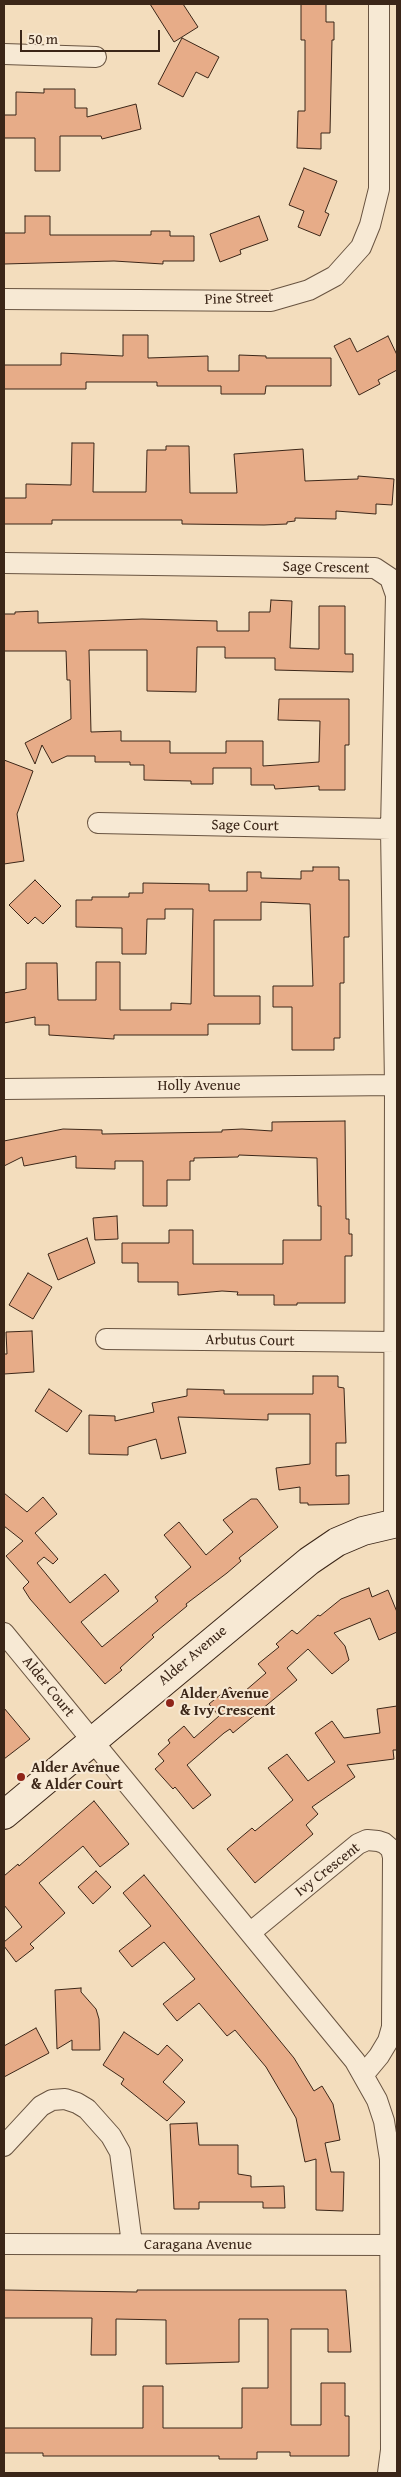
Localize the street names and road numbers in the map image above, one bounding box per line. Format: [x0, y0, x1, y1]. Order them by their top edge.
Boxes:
street label: Pine Street [204, 289, 274, 309]
street label: Sage Crescent [282, 558, 370, 578]
street label: Sage Court [211, 816, 279, 836]
street label: Holly Avenue [158, 1077, 240, 1095]
street label: Arbutus Court [205, 1331, 295, 1351]
street label: Alder Avenue [155, 1622, 231, 1690]
street label: Alder Court [18, 1653, 78, 1721]
street label: Ivy Crescent [292, 1839, 364, 1901]
street label: Caragana Avenue [144, 2236, 252, 2254]

